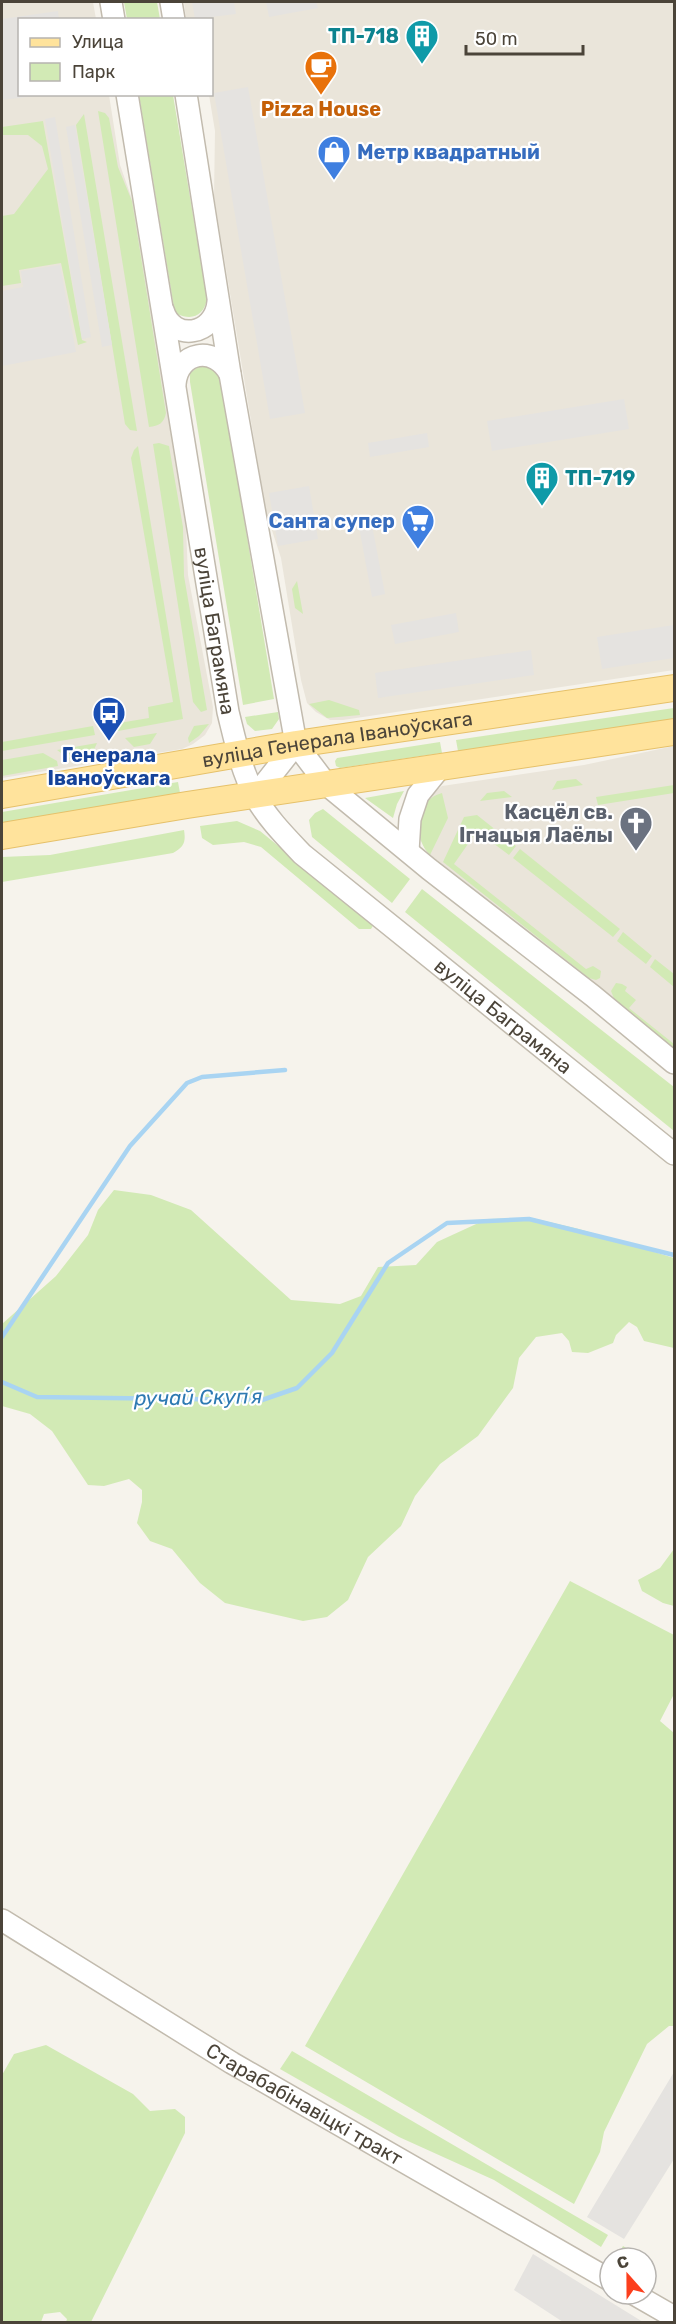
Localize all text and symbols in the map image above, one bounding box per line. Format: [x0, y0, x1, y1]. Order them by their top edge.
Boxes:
legend [18, 18, 213, 96]
building icon: ТП-718 [404, 18, 440, 65]
scale bar [466, 18, 583, 56]
place label: ТП-718 [328, 24, 399, 48]
text: 50 m [475, 28, 518, 50]
text: Улица [72, 31, 124, 53]
cafe icon: Pizza House [303, 49, 339, 96]
text: Парк [72, 61, 116, 83]
place label: Pizza House [261, 97, 381, 121]
shop icon: Метр квадратный [316, 134, 352, 181]
place label: Метр квадратный [357, 140, 540, 164]
building icon: ТП-719 [524, 460, 560, 507]
place label: ТП-719 [565, 466, 635, 490]
supermarket icon: Санта супер [400, 503, 436, 550]
place label: Санта супер [269, 509, 395, 533]
street label: вуліца Баграмяна [189, 545, 240, 716]
bus stop icon: Генерала Іваноўскага [91, 695, 127, 742]
street label: вуліца Генерала Іваноўскага [200, 706, 474, 772]
place label: Генерала Іваноўскага [47, 743, 171, 790]
place label: Касцёл св. Ігнацыя Лаёлы [459, 800, 613, 847]
church icon: Касцёл св. Ігнацыя Лаёлы [618, 805, 654, 852]
street label: вуліца Баграмяна [430, 954, 577, 1079]
water label: ручай Скупʼя [133, 1383, 263, 1411]
street label: Старабабінавіцкі тракт [202, 2038, 407, 2170]
north arrow [598, 2246, 658, 2306]
text: С [614, 2252, 631, 2273]

